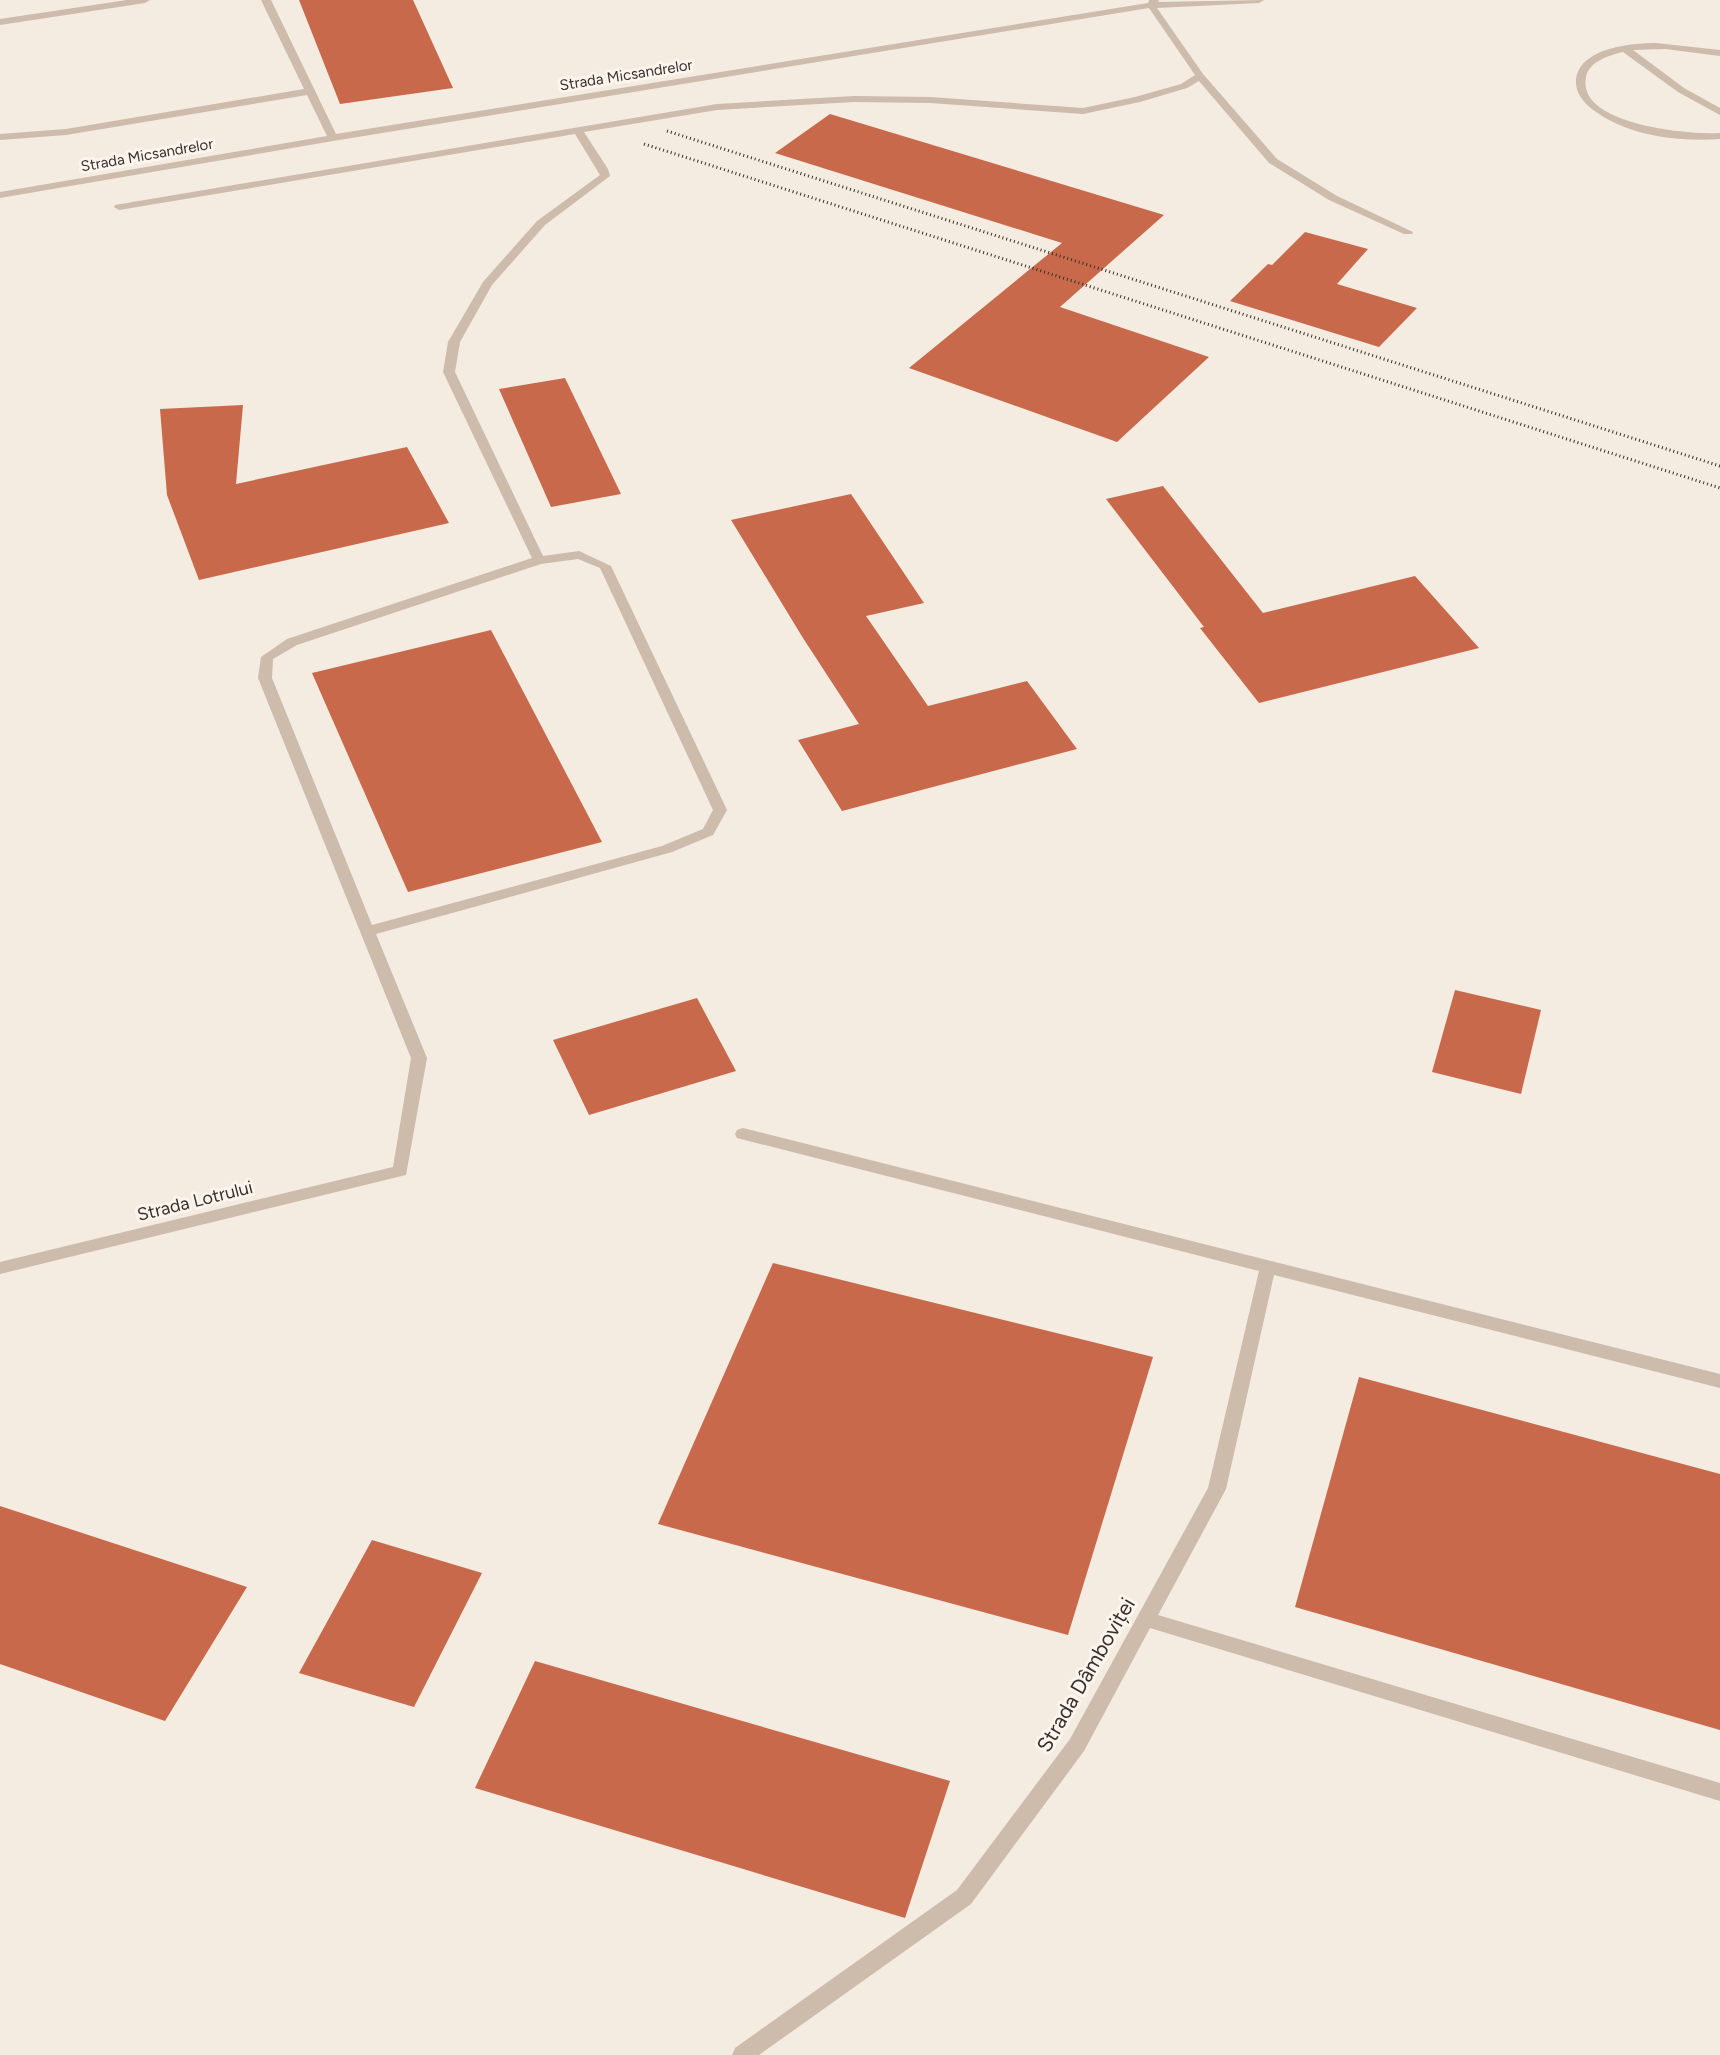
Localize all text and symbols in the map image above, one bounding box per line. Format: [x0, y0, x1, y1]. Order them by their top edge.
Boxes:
street label: Strada Micsandrelor [558, 56, 694, 94]
street label: Strada Micsandrelor [79, 134, 215, 176]
street label: Strada Lotrului [135, 1176, 255, 1226]
street label: Strada Dâmboviței [1031, 1593, 1140, 1756]

